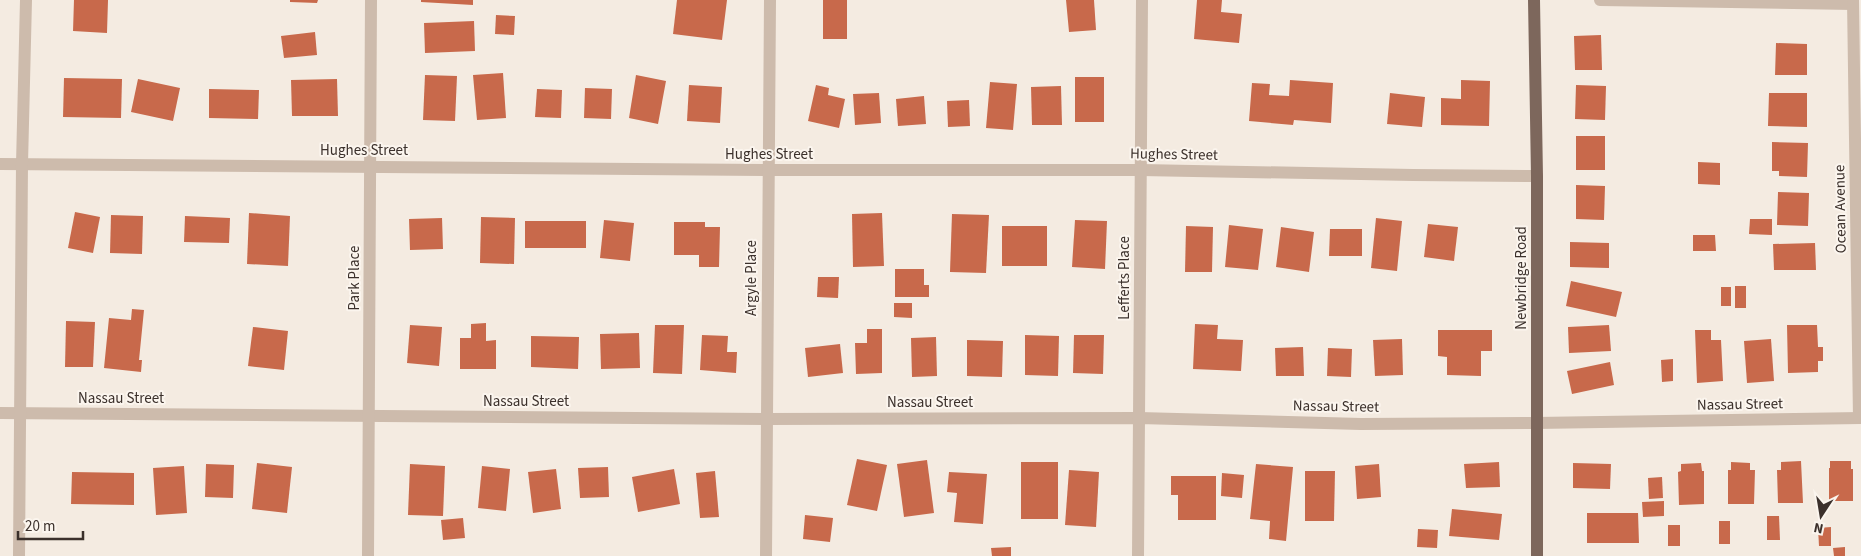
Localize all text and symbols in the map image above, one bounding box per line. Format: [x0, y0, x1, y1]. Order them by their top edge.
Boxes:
street label: Hughes Street [320, 140, 408, 161]
street label: Hughes Street [1130, 143, 1218, 166]
street label: Hughes Street [725, 144, 813, 165]
street label: Ocean Avenue [1829, 164, 1852, 254]
street label: Newbridge Road [1511, 226, 1532, 330]
street label: Lefferts Place [1114, 236, 1135, 320]
street label: Argyle Place [741, 240, 762, 316]
street label: Park Place [344, 246, 365, 310]
street label: Nassau Street [78, 388, 164, 409]
street label: Nassau Street [483, 391, 569, 412]
street label: Nassau Street [887, 392, 973, 413]
street label: Nassau Street [1697, 393, 1783, 416]
street label: Nassau Street [1293, 395, 1379, 418]
north arrow [1796, 491, 1846, 541]
scale bar [18, 508, 82, 540]
text: 20 m [25, 516, 55, 537]
text: N [1812, 517, 1825, 538]

